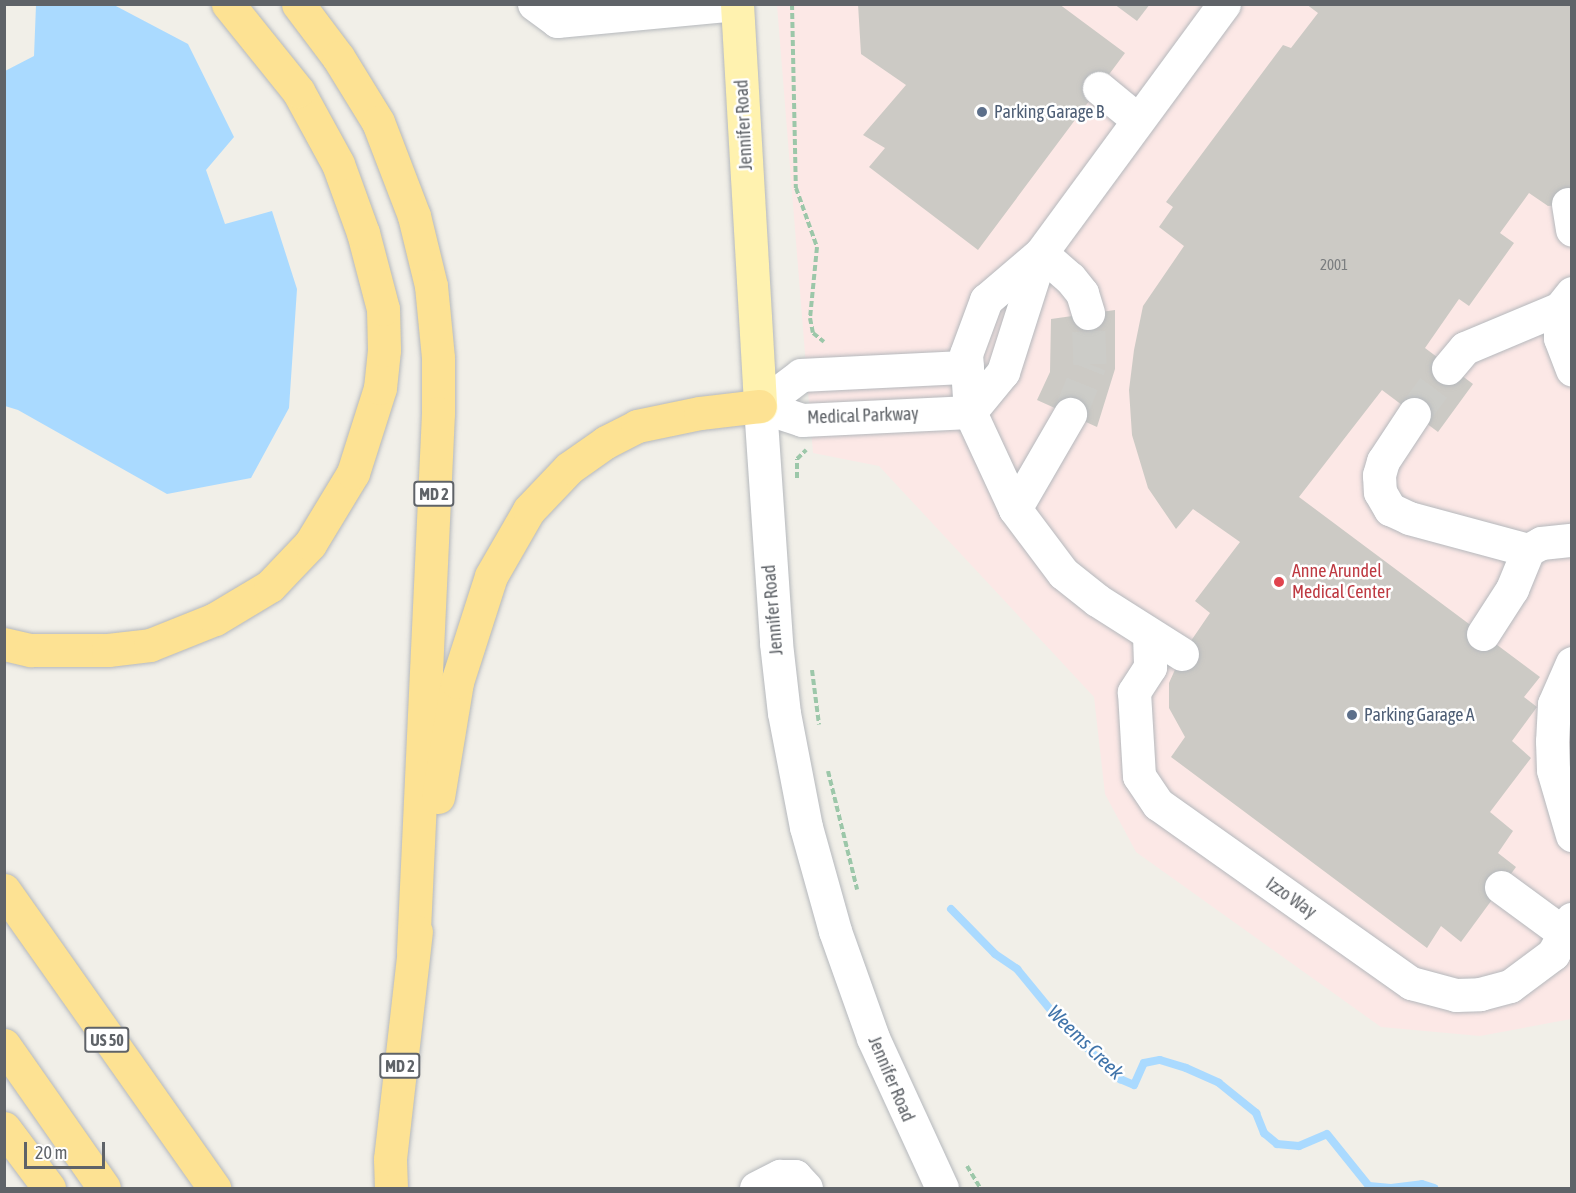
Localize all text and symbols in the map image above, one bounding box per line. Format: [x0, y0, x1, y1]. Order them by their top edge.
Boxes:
street label: Jennifer Road [731, 79, 757, 171]
place label: Parking Garage B [994, 101, 1104, 123]
marker: Parking Garage B [975, 105, 989, 119]
house number: 2001 [1320, 256, 1348, 274]
street label: Medical Parkway [807, 403, 919, 429]
road number: MD 2 [413, 481, 455, 507]
place label: Anne Arundel Medical Center [1292, 561, 1391, 604]
street label: Jennifer Road [758, 564, 788, 656]
marker: Anne Arundel Medical Center [1270, 573, 1288, 591]
place label: Parking Garage A [1364, 704, 1475, 726]
marker: Parking Garage A [1345, 708, 1359, 722]
street label: Izzo Way [1262, 873, 1320, 923]
water label: Weems Creek [1043, 1000, 1129, 1084]
road number: US 50 [83, 1027, 131, 1053]
street label: Jennifer Road [863, 1033, 919, 1125]
road number: MD 2 [379, 1053, 421, 1079]
scale bar [27, 1130, 108, 1168]
text: 20 m [35, 1142, 67, 1163]

